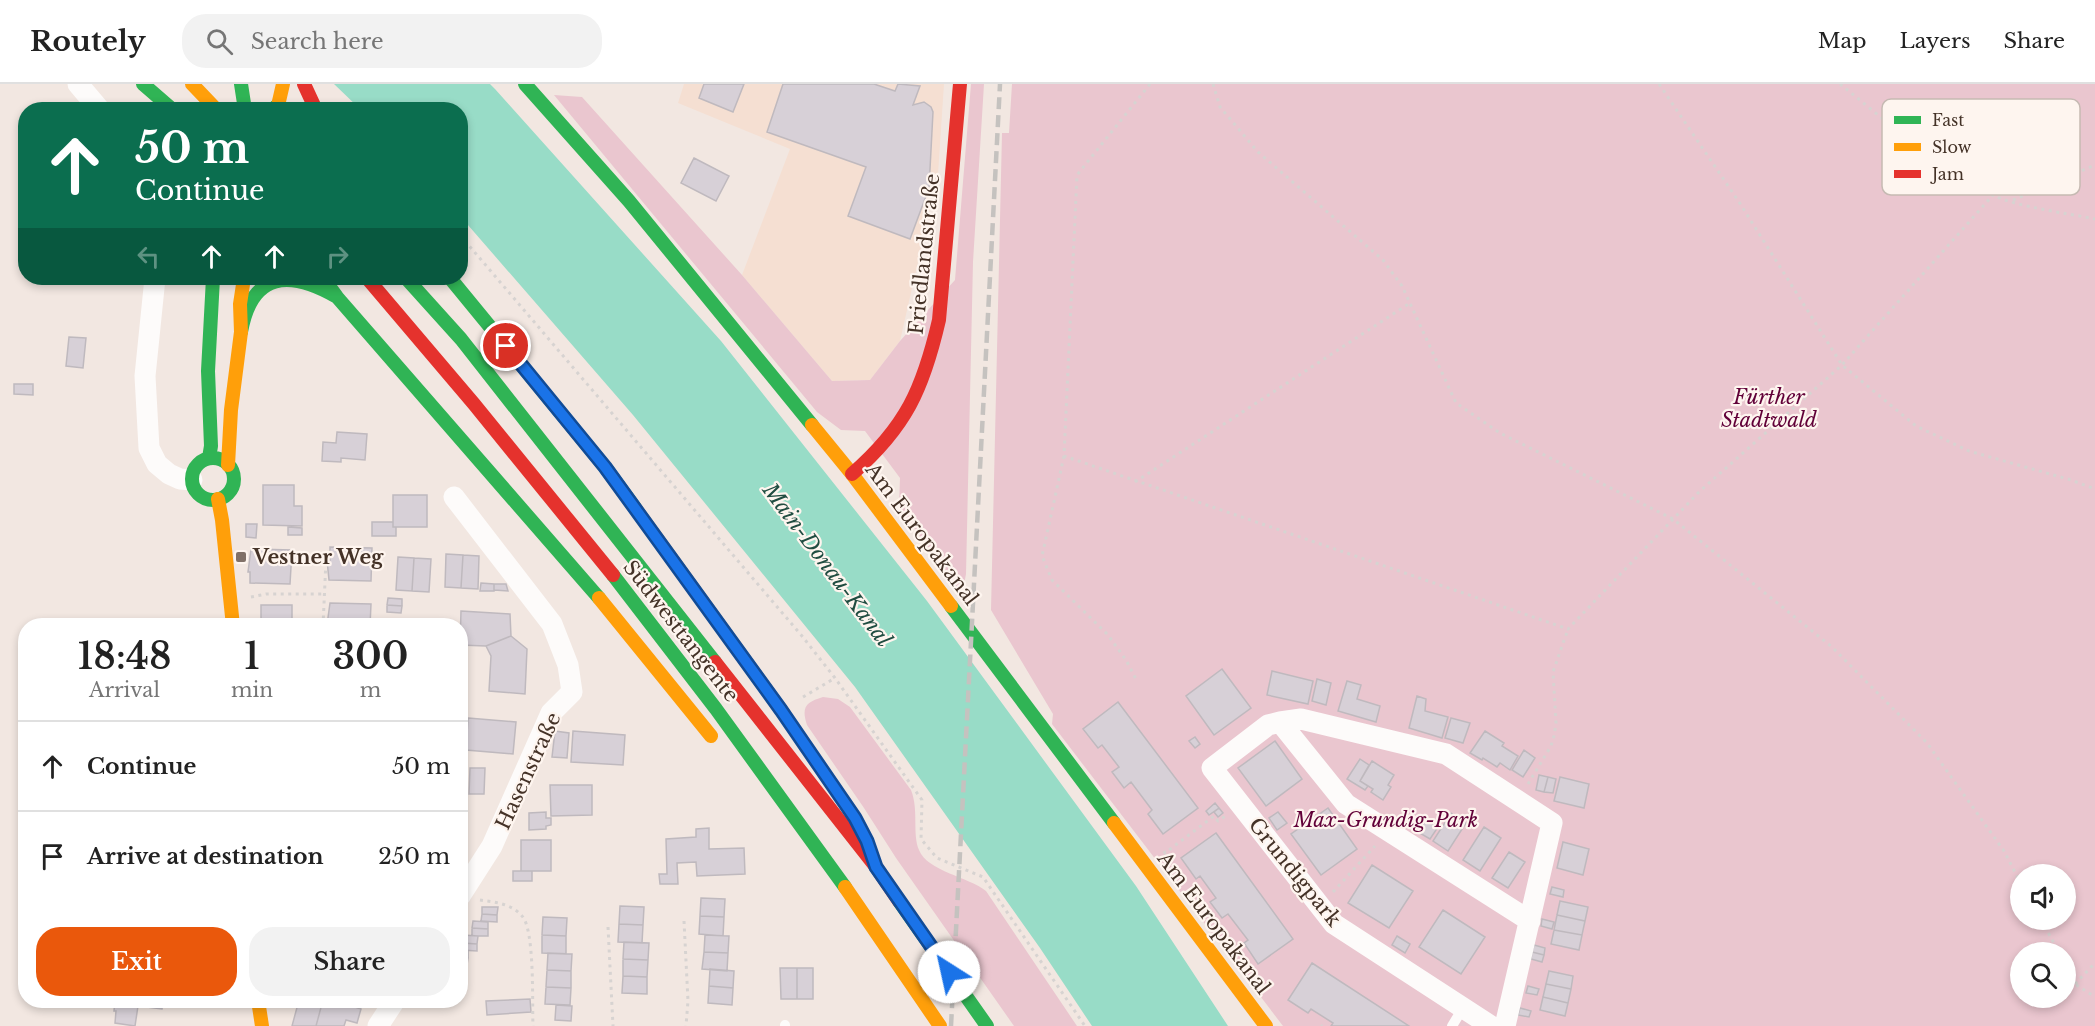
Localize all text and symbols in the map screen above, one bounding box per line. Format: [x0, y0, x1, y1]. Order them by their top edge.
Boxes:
search box [182, 14, 602, 68]
text: Routely [30, 24, 146, 59]
icon: search [203, 25, 236, 58]
text: Search here [251, 28, 384, 55]
text: Map [1818, 28, 1867, 54]
text: Layers [1900, 28, 1971, 54]
text: Share [2004, 28, 2065, 54]
legend [1882, 99, 2080, 195]
text: Fast [1932, 110, 1964, 130]
text: 50 m [135, 122, 249, 174]
icon: ahead [36, 126, 114, 204]
text: Slow [1932, 137, 1972, 157]
text: Jam [1930, 164, 1964, 184]
street label: Friedlandstraße [904, 172, 944, 336]
text: Continue [135, 174, 265, 207]
icon: left [132, 240, 165, 273]
icon: ahead [195, 240, 228, 273]
icon: ahead [258, 240, 291, 273]
icon: right [321, 240, 354, 273]
pin [480, 320, 531, 371]
icon: arrive [489, 329, 522, 362]
park label: Fürther Stadtwald [1721, 385, 1817, 432]
street label: Am Europakanal [860, 457, 983, 610]
water label: Main-Donau-Kanal [756, 477, 897, 652]
place label: Vestner Weg [252, 545, 384, 569]
marker: Vestner Weg [234, 550, 248, 564]
street label: Südwesttangente [618, 555, 744, 707]
text: 18:48 [77, 634, 172, 679]
text: 1 [244, 634, 260, 679]
text: 300 [332, 634, 409, 679]
text: Arrival [89, 678, 160, 702]
text: min [231, 678, 273, 702]
text: m [360, 678, 381, 702]
street label: Hasenstraße [490, 709, 566, 833]
icon: ahead [36, 750, 69, 783]
text: Continue [87, 753, 196, 780]
text: 50 m [392, 753, 450, 780]
park label: Max-Grundig-Park [1293, 808, 1478, 832]
street label: Grundigpark [1244, 813, 1347, 932]
icon: arrive [36, 840, 69, 873]
text: Arrive at destination [87, 843, 324, 870]
text: 250 m [378, 843, 450, 870]
street label: Am Europakanal [1152, 846, 1275, 999]
map controls [2010, 864, 2076, 1008]
button: sound [2010, 864, 2076, 930]
button: Exit [36, 927, 237, 996]
button: Share [249, 927, 450, 996]
position arrow [917, 940, 981, 1004]
button: search [2010, 942, 2076, 1008]

